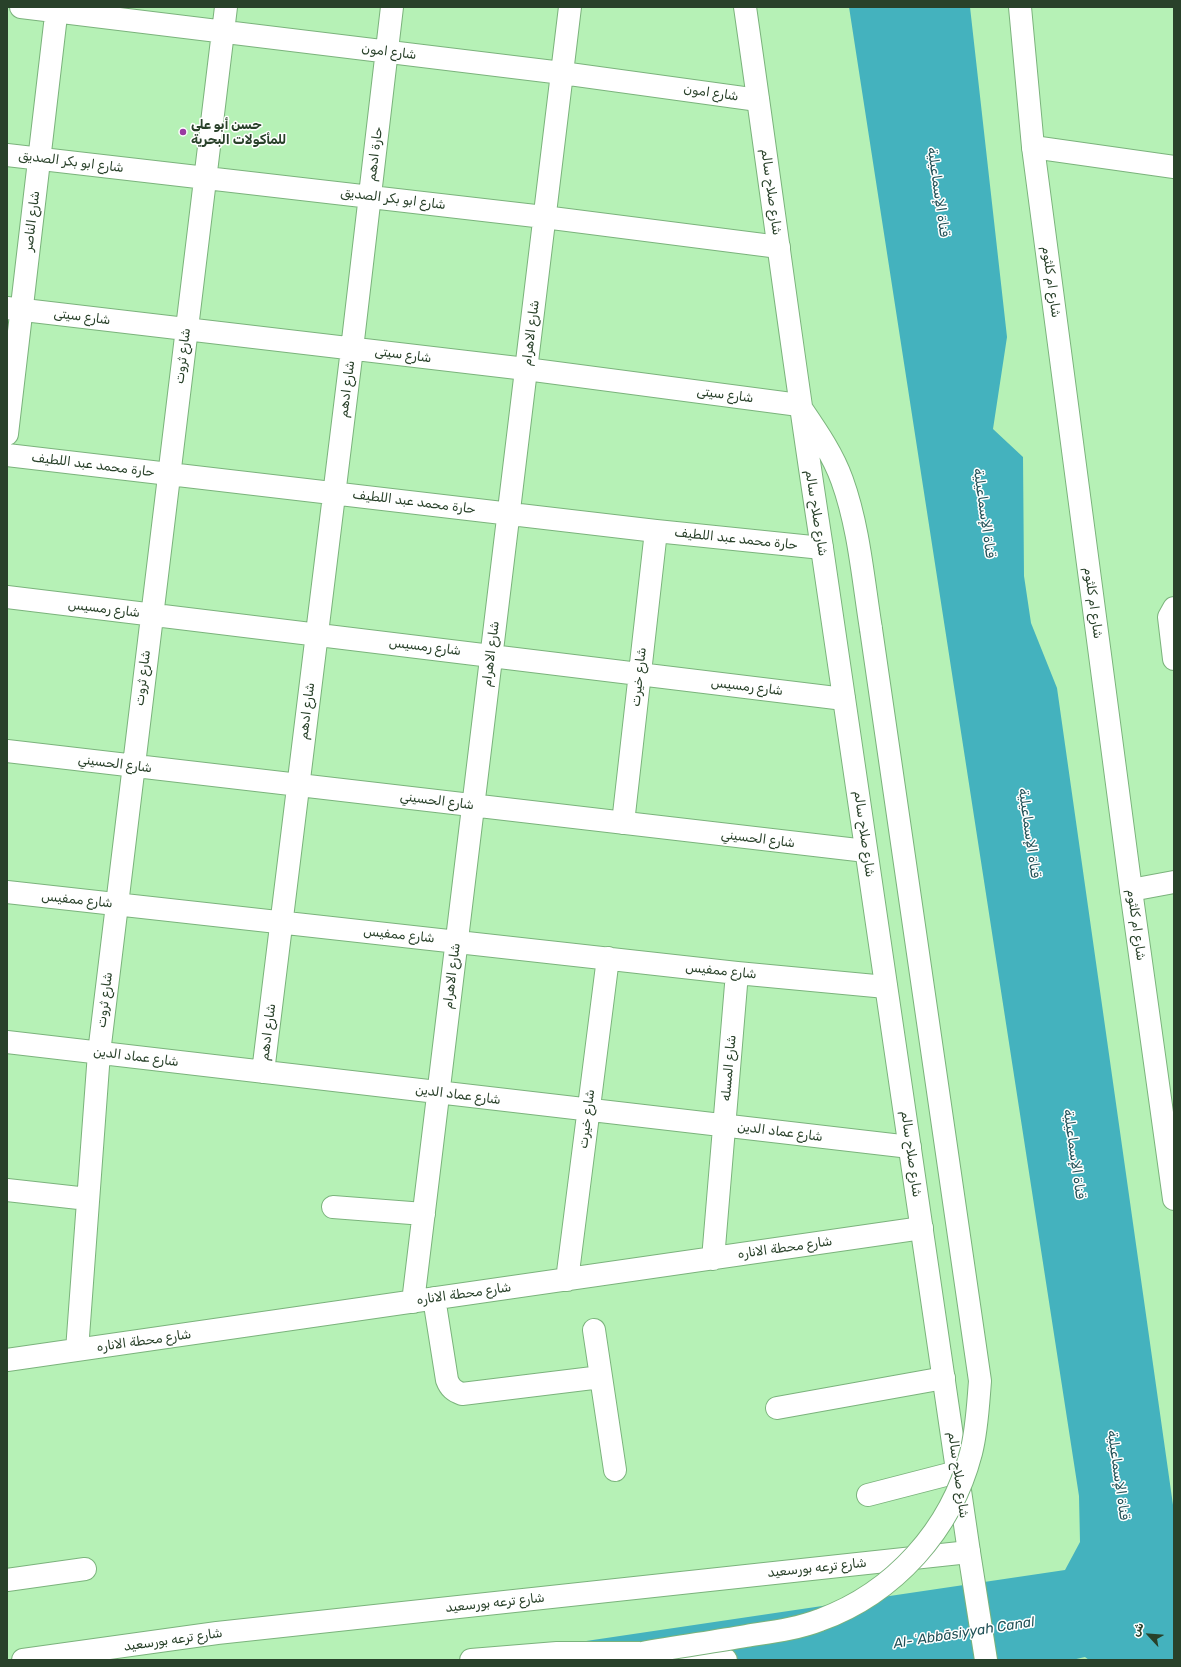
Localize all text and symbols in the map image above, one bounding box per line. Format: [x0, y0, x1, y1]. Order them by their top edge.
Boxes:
street label: شارع امون [361, 41, 417, 63]
street label: شارع امون [682, 81, 740, 105]
place label: حسن أبو على للمأكولات البحرية [191, 117, 286, 148]
street label: حارة ادهم [364, 126, 386, 182]
marker: حسن أبو على للمأكولات البحرية [178, 127, 188, 137]
water label: قناة الإسماعيلية [923, 146, 953, 238]
street label: شارع ابو بكر الصديق [17, 148, 125, 176]
street label: شارع صلاح سالم [757, 148, 785, 236]
street label: شارع ابو بكر الصديق [339, 185, 447, 213]
street label: شارع الناصر [21, 190, 43, 252]
street label: شارع ام كلثوم [1038, 245, 1064, 319]
street label: شارع الاهرام [519, 299, 543, 367]
street label: شارع سيتى [53, 306, 111, 328]
street label: شارع ثروت [172, 327, 194, 385]
street label: شارع سيتى [374, 344, 432, 366]
street label: شارع ادهم [336, 360, 358, 418]
street label: شارع سيتى [696, 384, 754, 406]
street label: حارة محمد عبد اللطيف [31, 450, 155, 480]
water label: قناة الإسماعيلية [969, 467, 999, 559]
street label: شارع صلاح سالم [801, 469, 831, 557]
street label: حارة محمد عبد اللطيف [352, 487, 476, 517]
street label: حارة محمد عبد اللطيف [674, 525, 798, 553]
street label: شارع ام كلثوم [1080, 566, 1106, 640]
street label: شارع رمسيس [67, 597, 141, 621]
street label: شارع الاهرام [479, 620, 503, 688]
street label: شارع رمسيس [388, 635, 462, 659]
street label: شارع خيرت [628, 647, 650, 707]
street label: شارع ثروت [132, 649, 154, 707]
street label: شارع رمسيس [710, 675, 784, 699]
street label: شارع ادهم [296, 682, 318, 740]
street label: شارع الحسيني [77, 752, 153, 776]
water label: قناة الإسماعيلية [1014, 787, 1044, 879]
street label: شارع الحسيني [399, 789, 475, 813]
street label: شارع صلاح سالم [850, 790, 878, 878]
street label: شارع الحسيني [720, 827, 796, 851]
street label: شارع ممفيس [41, 888, 113, 912]
street label: شارع ام كلثوم [1123, 888, 1149, 962]
street label: شارع ممفيس [363, 923, 435, 947]
street label: شارع الاهرام [440, 942, 464, 1010]
street label: شارع ممفيس [685, 959, 757, 983]
street label: شارع ثروت [94, 971, 116, 1029]
street label: شارع ادهم [257, 1003, 279, 1061]
street label: شارع المسله [718, 1034, 740, 1102]
street label: شارع عماد الدين [92, 1044, 180, 1070]
street label: شارع عماد الدين [414, 1082, 502, 1108]
street label: شارع خيرت [576, 1088, 598, 1150]
water label: قناة الإسماعيلية [1059, 1108, 1089, 1200]
street label: شارع صلاح سالم [897, 1110, 925, 1198]
street label: شارع عماد الدين [736, 1119, 824, 1145]
street label: شارع محطة الاناره [737, 1234, 833, 1262]
street label: شارع محطة الاناره [416, 1280, 512, 1308]
street label: شارع محطة الاناره [96, 1327, 192, 1355]
water label: قناة الإسماعيلية [1103, 1429, 1133, 1521]
street label: شارع صلاح سالم [944, 1431, 972, 1519]
street label: شارع ترعه بورسعيد [767, 1555, 867, 1581]
street label: شارع ترعه بورسعيد [445, 1590, 545, 1616]
water label: Al-ʿAbbāsiyyah Canal [892, 1614, 1036, 1652]
north arrow [1129, 1615, 1169, 1655]
text: ش [1129, 1620, 1147, 1639]
street label: شارع ترعه بورسعيد [123, 1625, 223, 1655]

